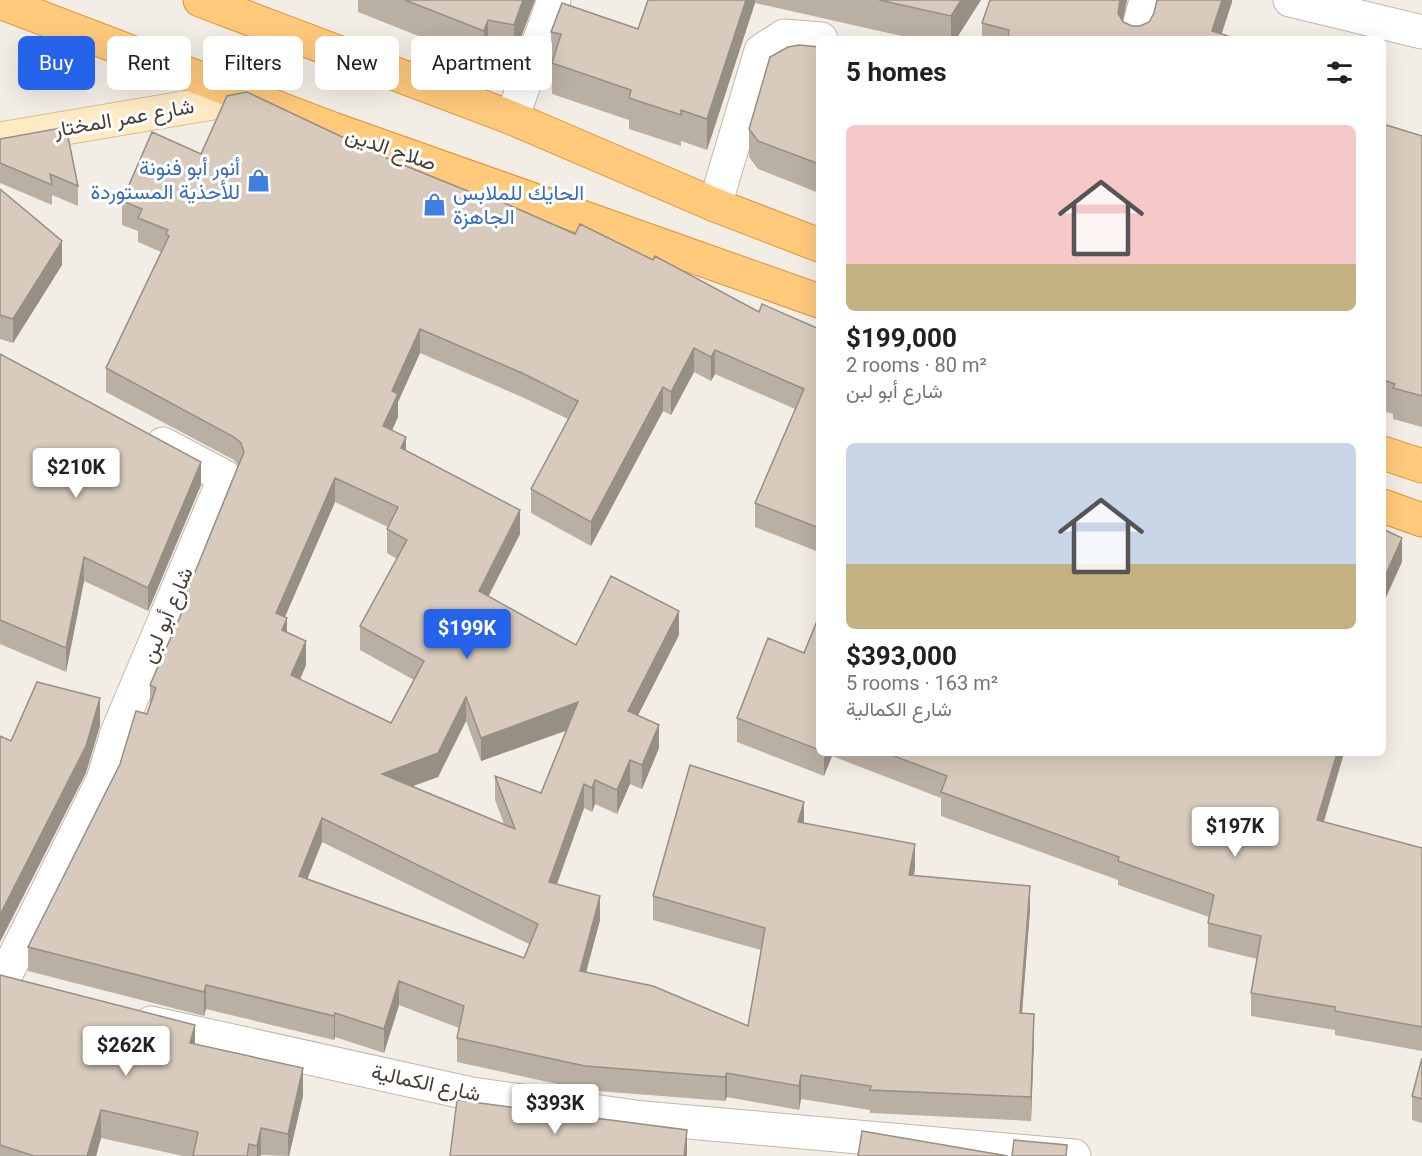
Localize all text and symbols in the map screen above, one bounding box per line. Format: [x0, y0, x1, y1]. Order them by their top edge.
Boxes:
chip: Buy [18, 36, 95, 90]
chip: Rent [107, 36, 191, 90]
chip: Filters [203, 36, 303, 90]
chip: New [315, 36, 399, 90]
chip: Apartment [411, 36, 552, 90]
icon: filters [1323, 56, 1356, 89]
text: 5 homes [846, 57, 947, 87]
street label: شارع عمر المختار [51, 94, 196, 144]
street label: صلاح الدين [342, 122, 439, 178]
place label: أنور أبو فنونة للأحذية المستوردة [90, 156, 240, 205]
icon: home [1047, 164, 1155, 272]
shop icon: أنور أبو فنونة للأحذية المستوردة [245, 167, 271, 193]
place label: الحايك للملابس الجاهزة [453, 181, 584, 230]
shop icon: الحايك للملابس الجاهزة [422, 192, 448, 218]
text: $199,000 [846, 323, 957, 353]
text: 2 rooms · 80 m² [846, 353, 987, 377]
text: شارع أبو لبن [846, 379, 943, 403]
pin: $210K [34, 448, 118, 499]
text: $210K [47, 455, 105, 479]
icon: home [1047, 482, 1155, 590]
street label: شارع أبو لبن [136, 564, 200, 667]
pin: $199K [425, 609, 509, 660]
text: $199K [438, 616, 496, 640]
text: $393,000 [846, 641, 957, 671]
text: 5 rooms · 163 m² [846, 671, 998, 695]
text: شارع الكمالية [846, 697, 952, 721]
pin: $197K [1193, 807, 1277, 858]
text: $197K [1206, 814, 1264, 838]
pin: $262K [84, 1026, 168, 1077]
text: $262K [97, 1033, 155, 1057]
street label: شارع الكمالية [369, 1060, 483, 1108]
pin: $393K [513, 1084, 597, 1135]
text: $393K [526, 1091, 584, 1115]

